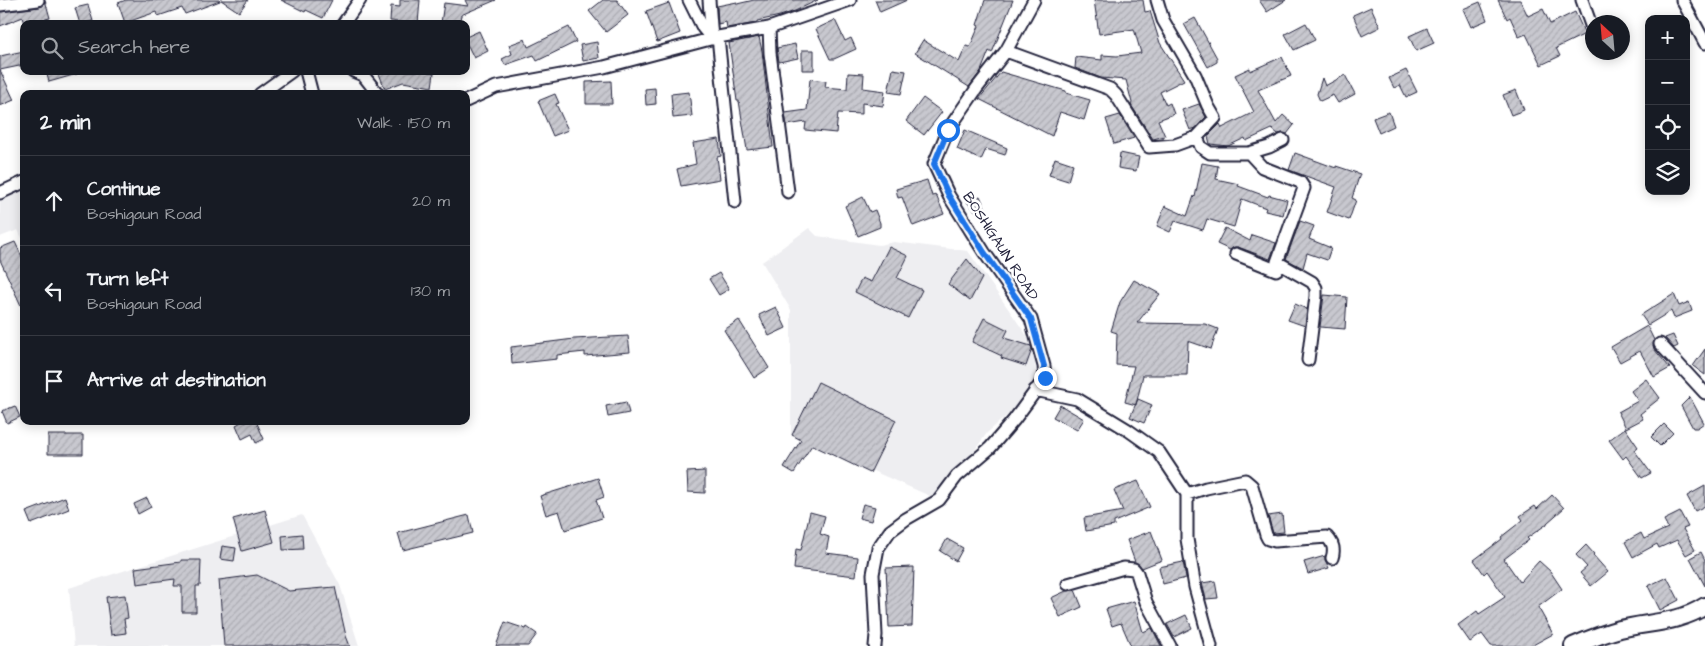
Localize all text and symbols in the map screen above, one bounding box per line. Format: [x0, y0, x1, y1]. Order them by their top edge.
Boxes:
north arrow [1585, 15, 1630, 60]
map controls [1645, 15, 1690, 195]
button: + [1645, 15, 1690, 60]
search box [20, 20, 470, 75]
icon: search [38, 34, 66, 62]
text: Search here [78, 34, 190, 61]
button: − [1645, 60, 1690, 105]
button: locate [1645, 105, 1690, 150]
text: 2 min [40, 108, 90, 137]
text: Walk · 150 m [357, 112, 450, 134]
route start [937, 119, 960, 142]
button: layers [1645, 150, 1690, 195]
text: Continue [87, 176, 161, 203]
icon: ahead [40, 187, 68, 215]
street label: BOSHIGAUN ROAD [958, 188, 1044, 305]
text: 20 m [412, 190, 450, 212]
text: Boshigaun Road [87, 203, 201, 225]
text: Turn left [87, 266, 168, 293]
icon: left [40, 277, 68, 305]
text: 130 m [411, 280, 450, 302]
text: Boshigaun Road [87, 293, 201, 315]
icon: arrive [40, 367, 68, 395]
text: Arrive at destination [87, 367, 266, 394]
route end [1034, 367, 1057, 390]

